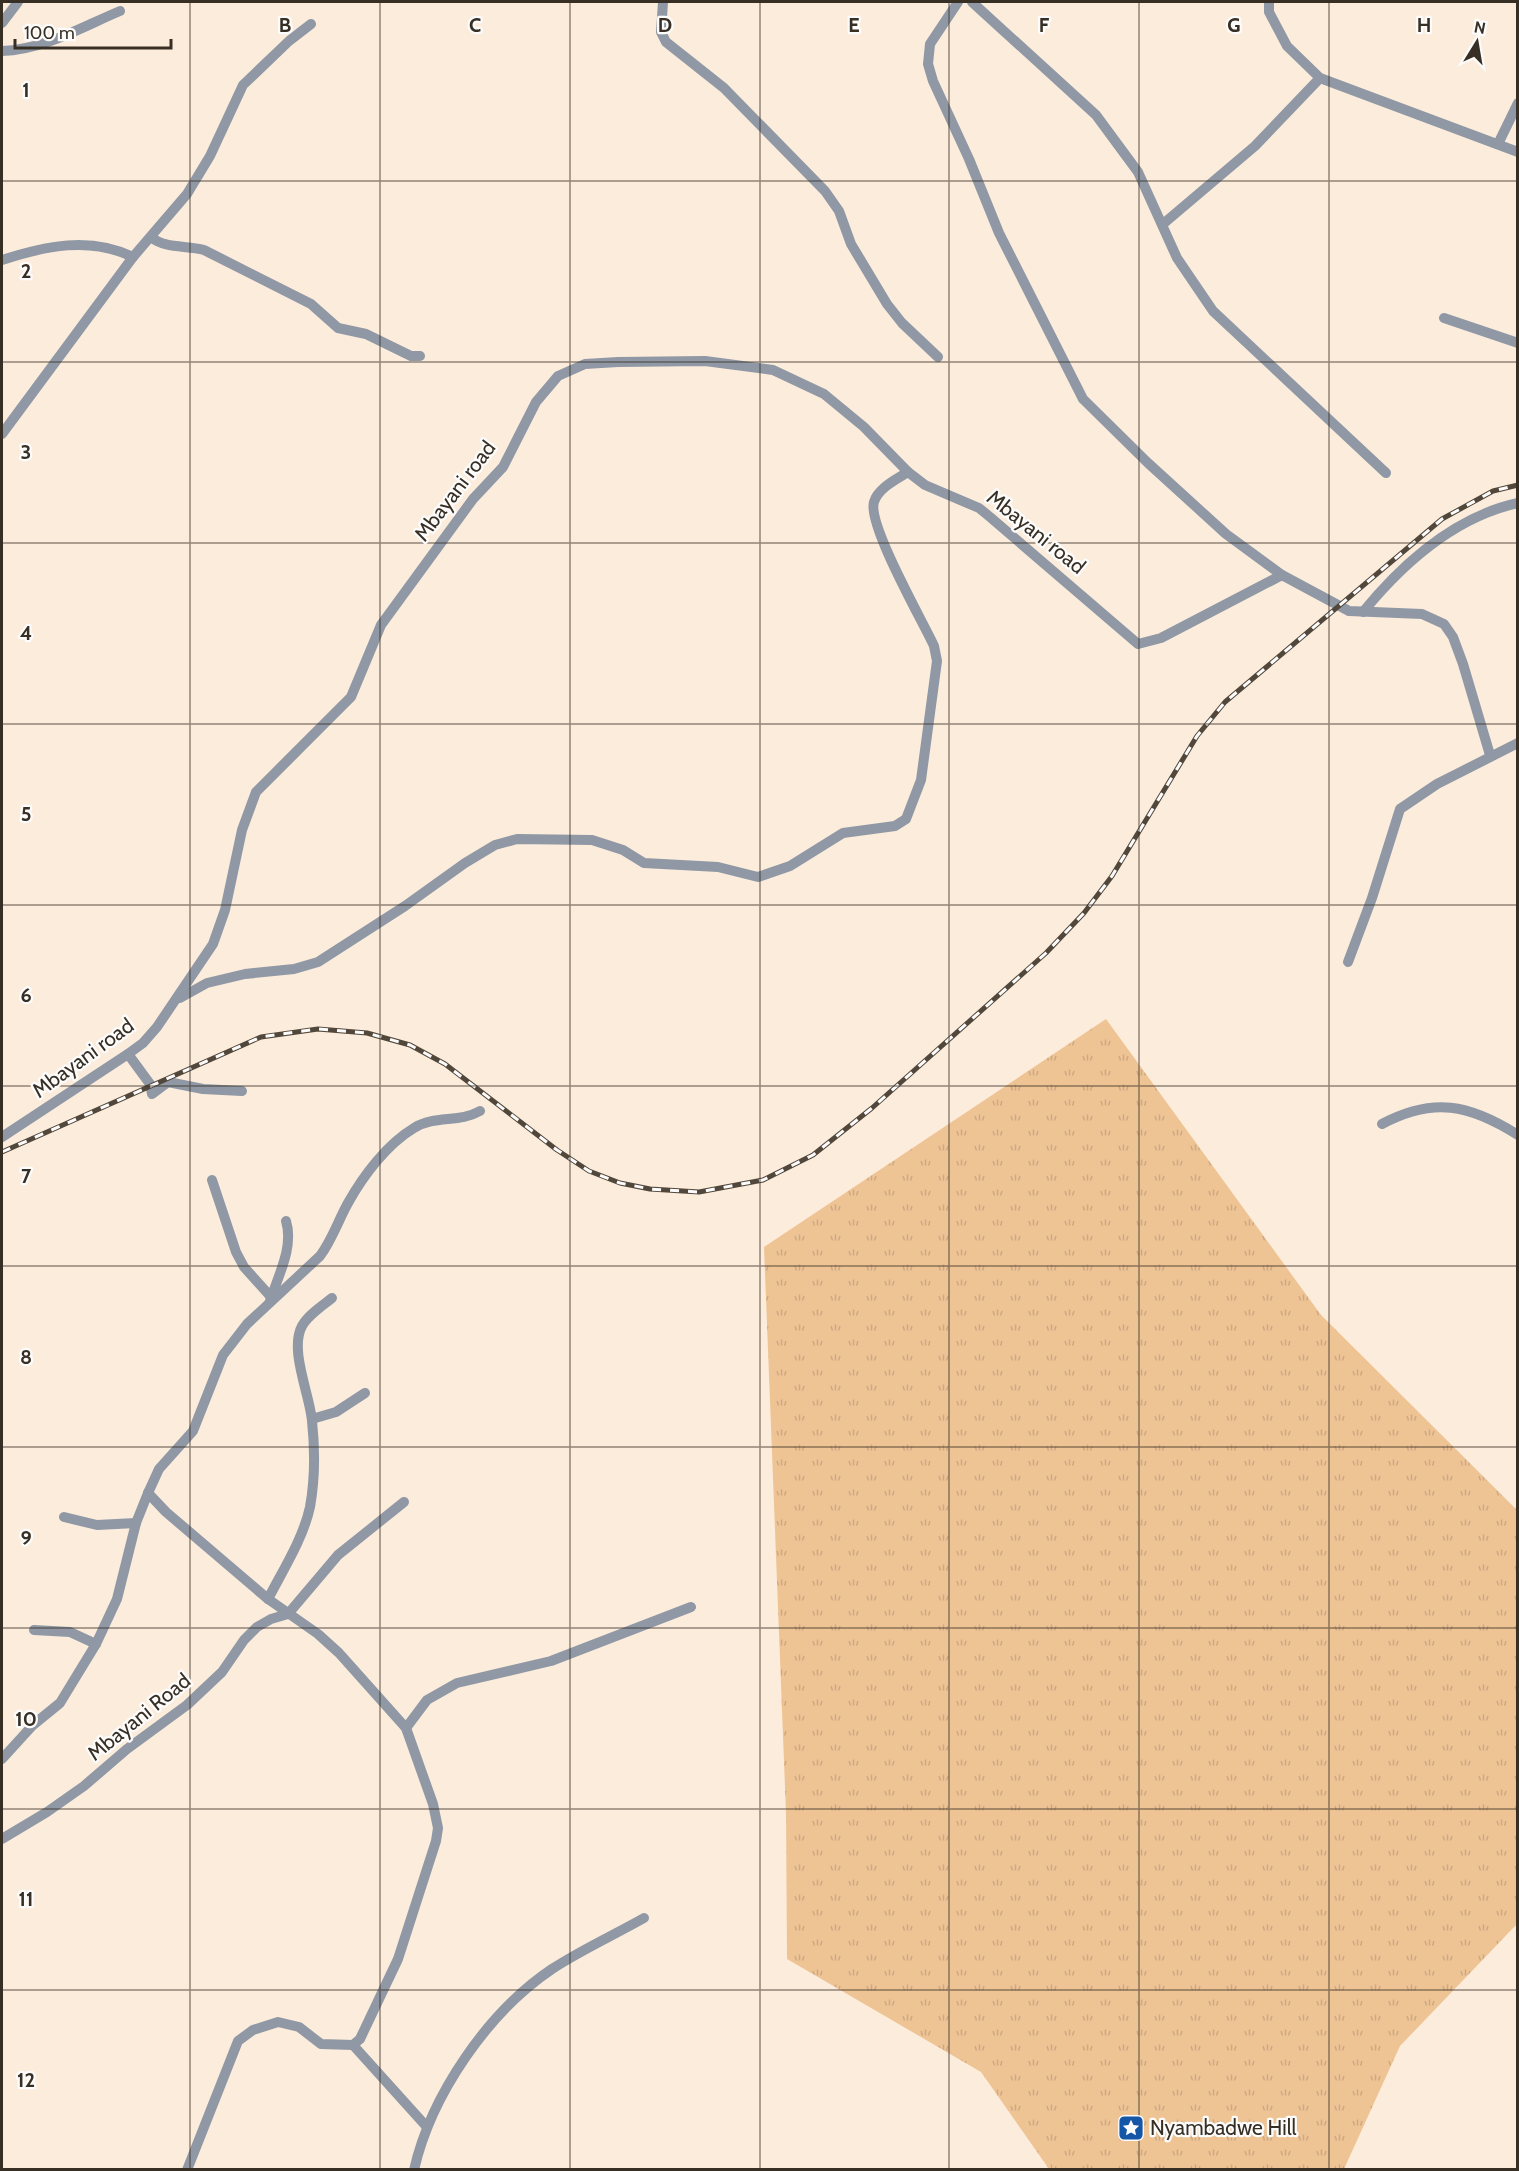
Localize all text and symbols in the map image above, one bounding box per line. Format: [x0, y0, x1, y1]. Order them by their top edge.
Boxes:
scale bar [15, 12, 171, 50]
north arrow [1447, 12, 1507, 72]
text: B [279, 13, 291, 37]
text: C [469, 13, 481, 37]
text: D [658, 13, 672, 37]
text: E [848, 13, 860, 37]
text: F [1039, 13, 1050, 37]
text: G [1227, 13, 1241, 37]
text: H [1417, 13, 1431, 37]
text: N [1472, 17, 1487, 38]
text: 100 m [24, 22, 75, 44]
text: 1 [22, 78, 30, 102]
text: 2 [21, 259, 31, 283]
street label: Mbayani road [409, 436, 500, 546]
text: 3 [21, 440, 31, 464]
street label: Mbayani road [982, 484, 1091, 579]
text: 4 [20, 621, 32, 645]
text: 5 [21, 802, 31, 826]
text: 6 [20, 983, 32, 1007]
street label: Mbayani road [27, 1012, 138, 1103]
text: 7 [21, 1164, 32, 1188]
text: 8 [20, 1345, 32, 1369]
text: 9 [20, 1526, 32, 1550]
street label: Mbayani Road [82, 1668, 195, 1766]
text: 10 [15, 1707, 37, 1731]
text: 11 [19, 1887, 33, 1911]
text: 12 [17, 2068, 35, 2092]
place icon: Nyambadwe Hill [1116, 2113, 1146, 2143]
place label: Nyambadwe Hill [1150, 2115, 1297, 2140]

